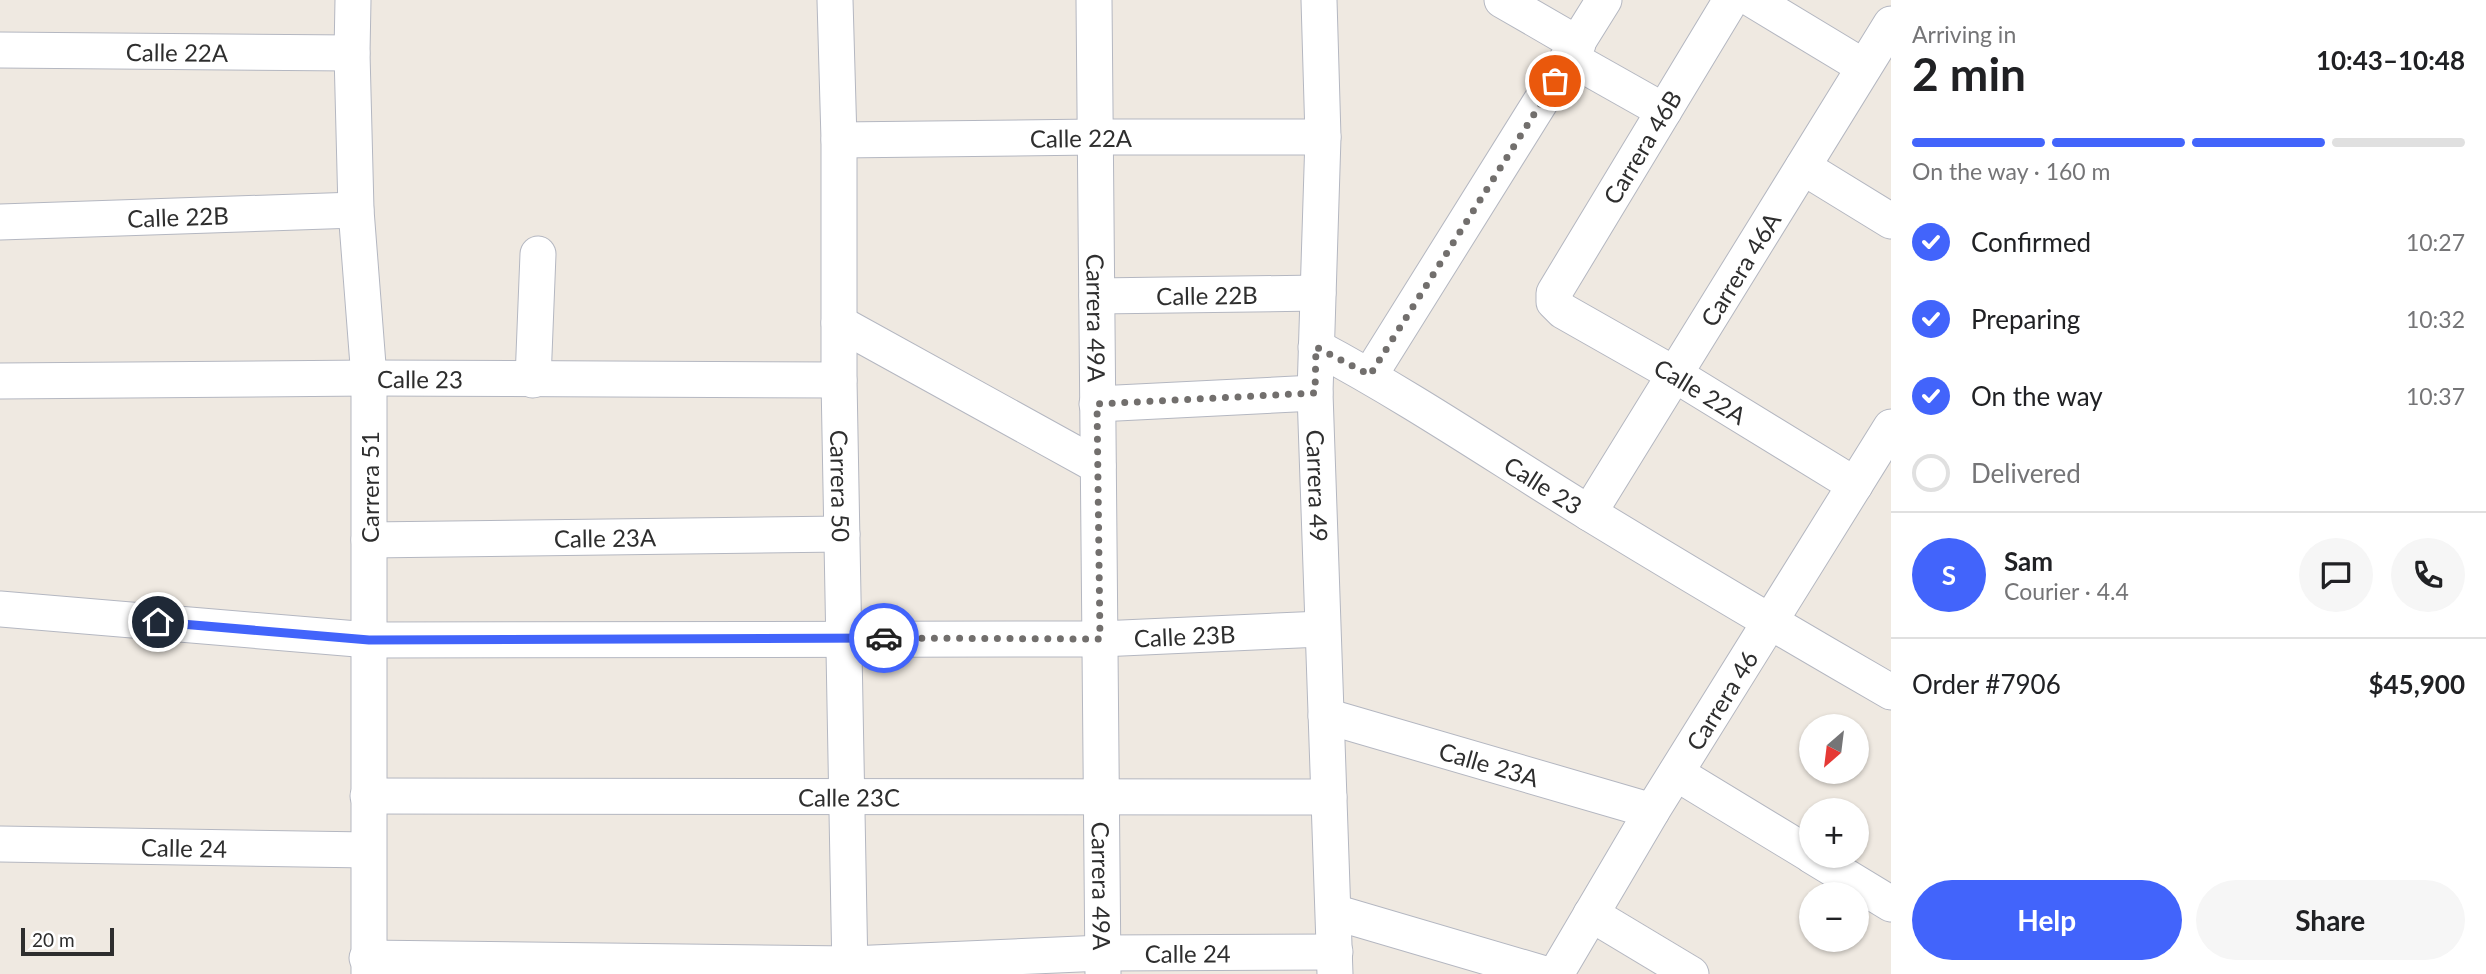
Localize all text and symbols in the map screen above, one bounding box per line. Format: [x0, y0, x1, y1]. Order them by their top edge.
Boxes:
text: Arriving in [1912, 20, 2016, 48]
street label: Calle 22A [126, 37, 229, 66]
text: 10:43–10:48 [2316, 44, 2465, 76]
text: 2 min [1912, 46, 2026, 101]
pin [1525, 51, 1585, 111]
icon: bag [1536, 62, 1574, 100]
street label: Carrera 46B [1597, 85, 1687, 209]
street label: Calle 22A [1030, 122, 1133, 152]
text: On the way · 160 m [1912, 157, 2111, 185]
street label: Calle 22B [127, 200, 229, 232]
street label: Carrera 46A [1694, 206, 1786, 331]
icon: check [1912, 223, 1950, 261]
text: Confirmed [1971, 226, 2091, 258]
text: 10:27 [2406, 228, 2465, 256]
street label: Carrera 49A [1082, 254, 1112, 383]
street label: Calle 22B [1156, 279, 1258, 310]
icon: check [1912, 300, 1950, 338]
text: Preparing [1971, 303, 2080, 335]
text: 10:32 [2406, 305, 2465, 333]
street label: Calle 22A [1650, 352, 1753, 430]
street label: Calle 23 [377, 364, 463, 393]
icon: check [1912, 377, 1950, 415]
text: On the way [1971, 380, 2103, 412]
text: 10:37 [2406, 382, 2465, 410]
street label: Carrera 49 [1302, 429, 1335, 542]
street label: Carrera 50 [825, 430, 856, 542]
street label: Carrera 51 [355, 431, 384, 543]
street label: Calle 23 [1499, 449, 1588, 520]
text: Delivered [1971, 457, 2081, 489]
street label: Calle 23A [554, 522, 657, 552]
button: chat [2299, 538, 2373, 612]
button: phone [2391, 538, 2465, 612]
text: Sam [2004, 545, 2053, 577]
text: S [1942, 559, 1956, 591]
text: Courier · 4.4 [2004, 577, 2129, 605]
pin [128, 592, 188, 652]
icon: home [139, 603, 177, 641]
courier [849, 603, 919, 673]
street label: Calle 23B [1133, 618, 1236, 652]
icon: car [865, 619, 903, 657]
street label: Carrera 46 [1679, 645, 1763, 755]
text: Order #7906 [1912, 668, 2061, 700]
text: $45,900 [2368, 668, 2465, 700]
north arrow [1799, 714, 1869, 784]
map controls [1799, 714, 1869, 952]
street label: Calle 23A [1436, 735, 1543, 792]
street label: Calle 23C [798, 782, 900, 811]
button: + [1799, 798, 1869, 868]
street label: Carrera 49A [1087, 822, 1117, 951]
street label: Calle 24 [141, 832, 227, 862]
button: Help [1912, 880, 2182, 960]
button: Share [2196, 880, 2465, 960]
button: − [1799, 882, 1869, 952]
scale bar [21, 925, 114, 957]
text: 20 m [32, 928, 75, 951]
street label: Calle 24 [1145, 938, 1231, 967]

